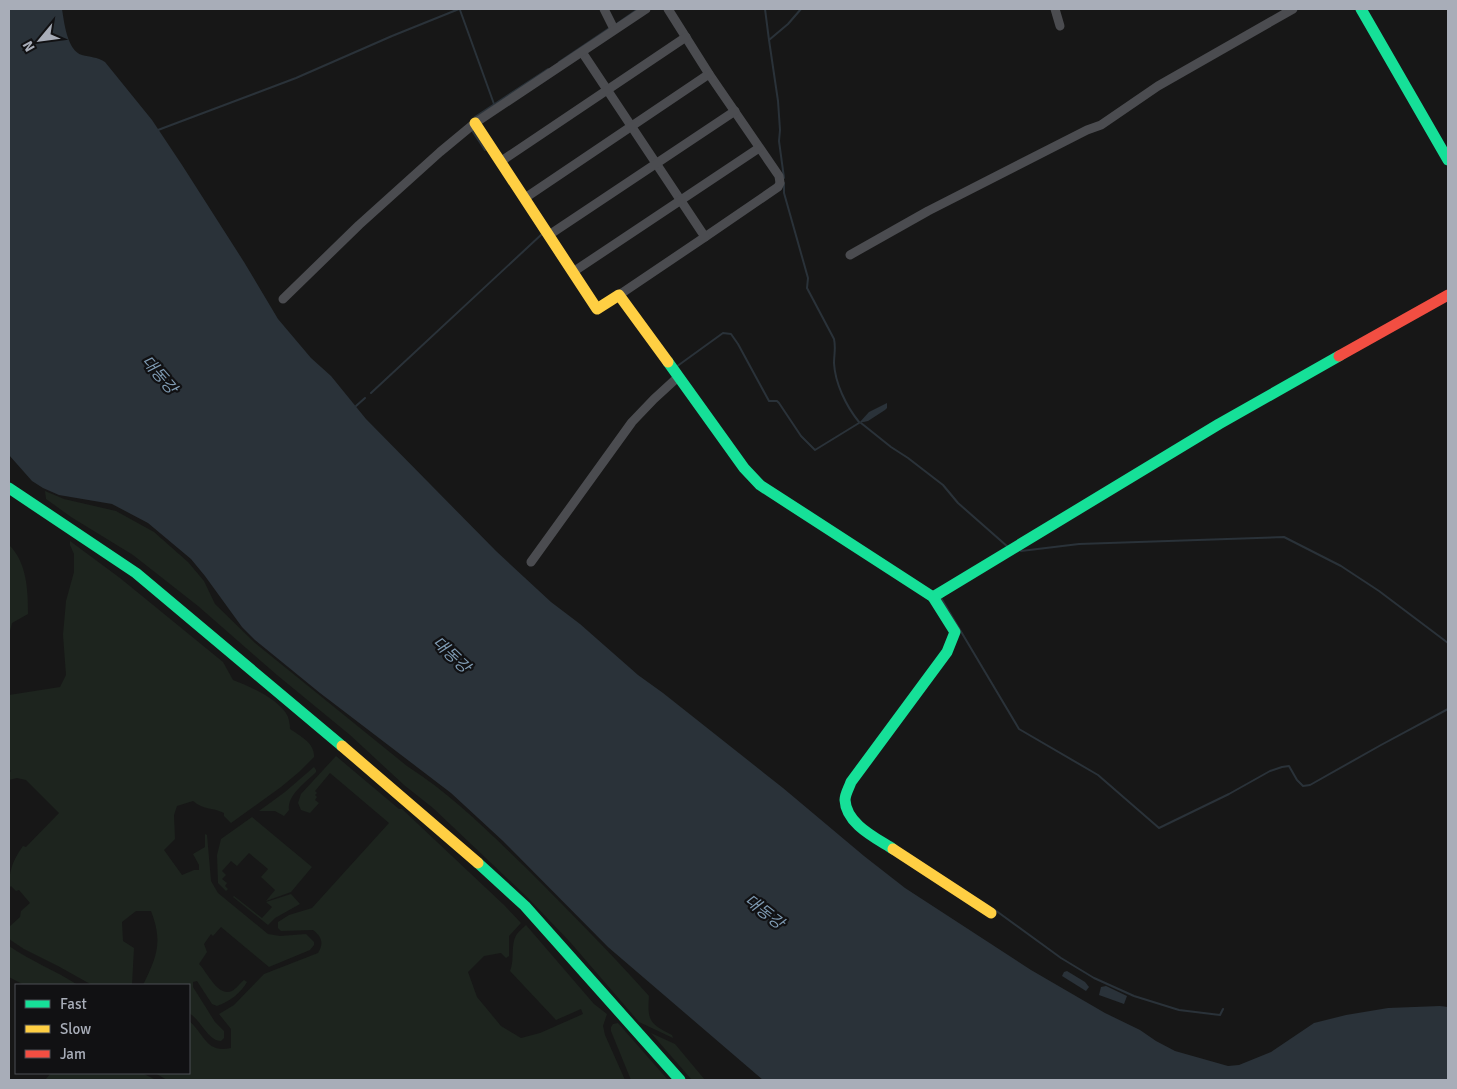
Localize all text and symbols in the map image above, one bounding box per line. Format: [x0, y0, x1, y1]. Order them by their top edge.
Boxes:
north arrow [15, 15, 65, 65]
text: N [19, 38, 39, 54]
water label: 대동강 [137, 352, 183, 400]
water label: 대동강 [428, 633, 476, 679]
water label: 대동강 [740, 891, 789, 935]
legend [15, 984, 190, 1074]
text: Fast [60, 995, 87, 1013]
text: Slow [60, 1020, 91, 1038]
text: Jam [60, 1045, 86, 1063]

